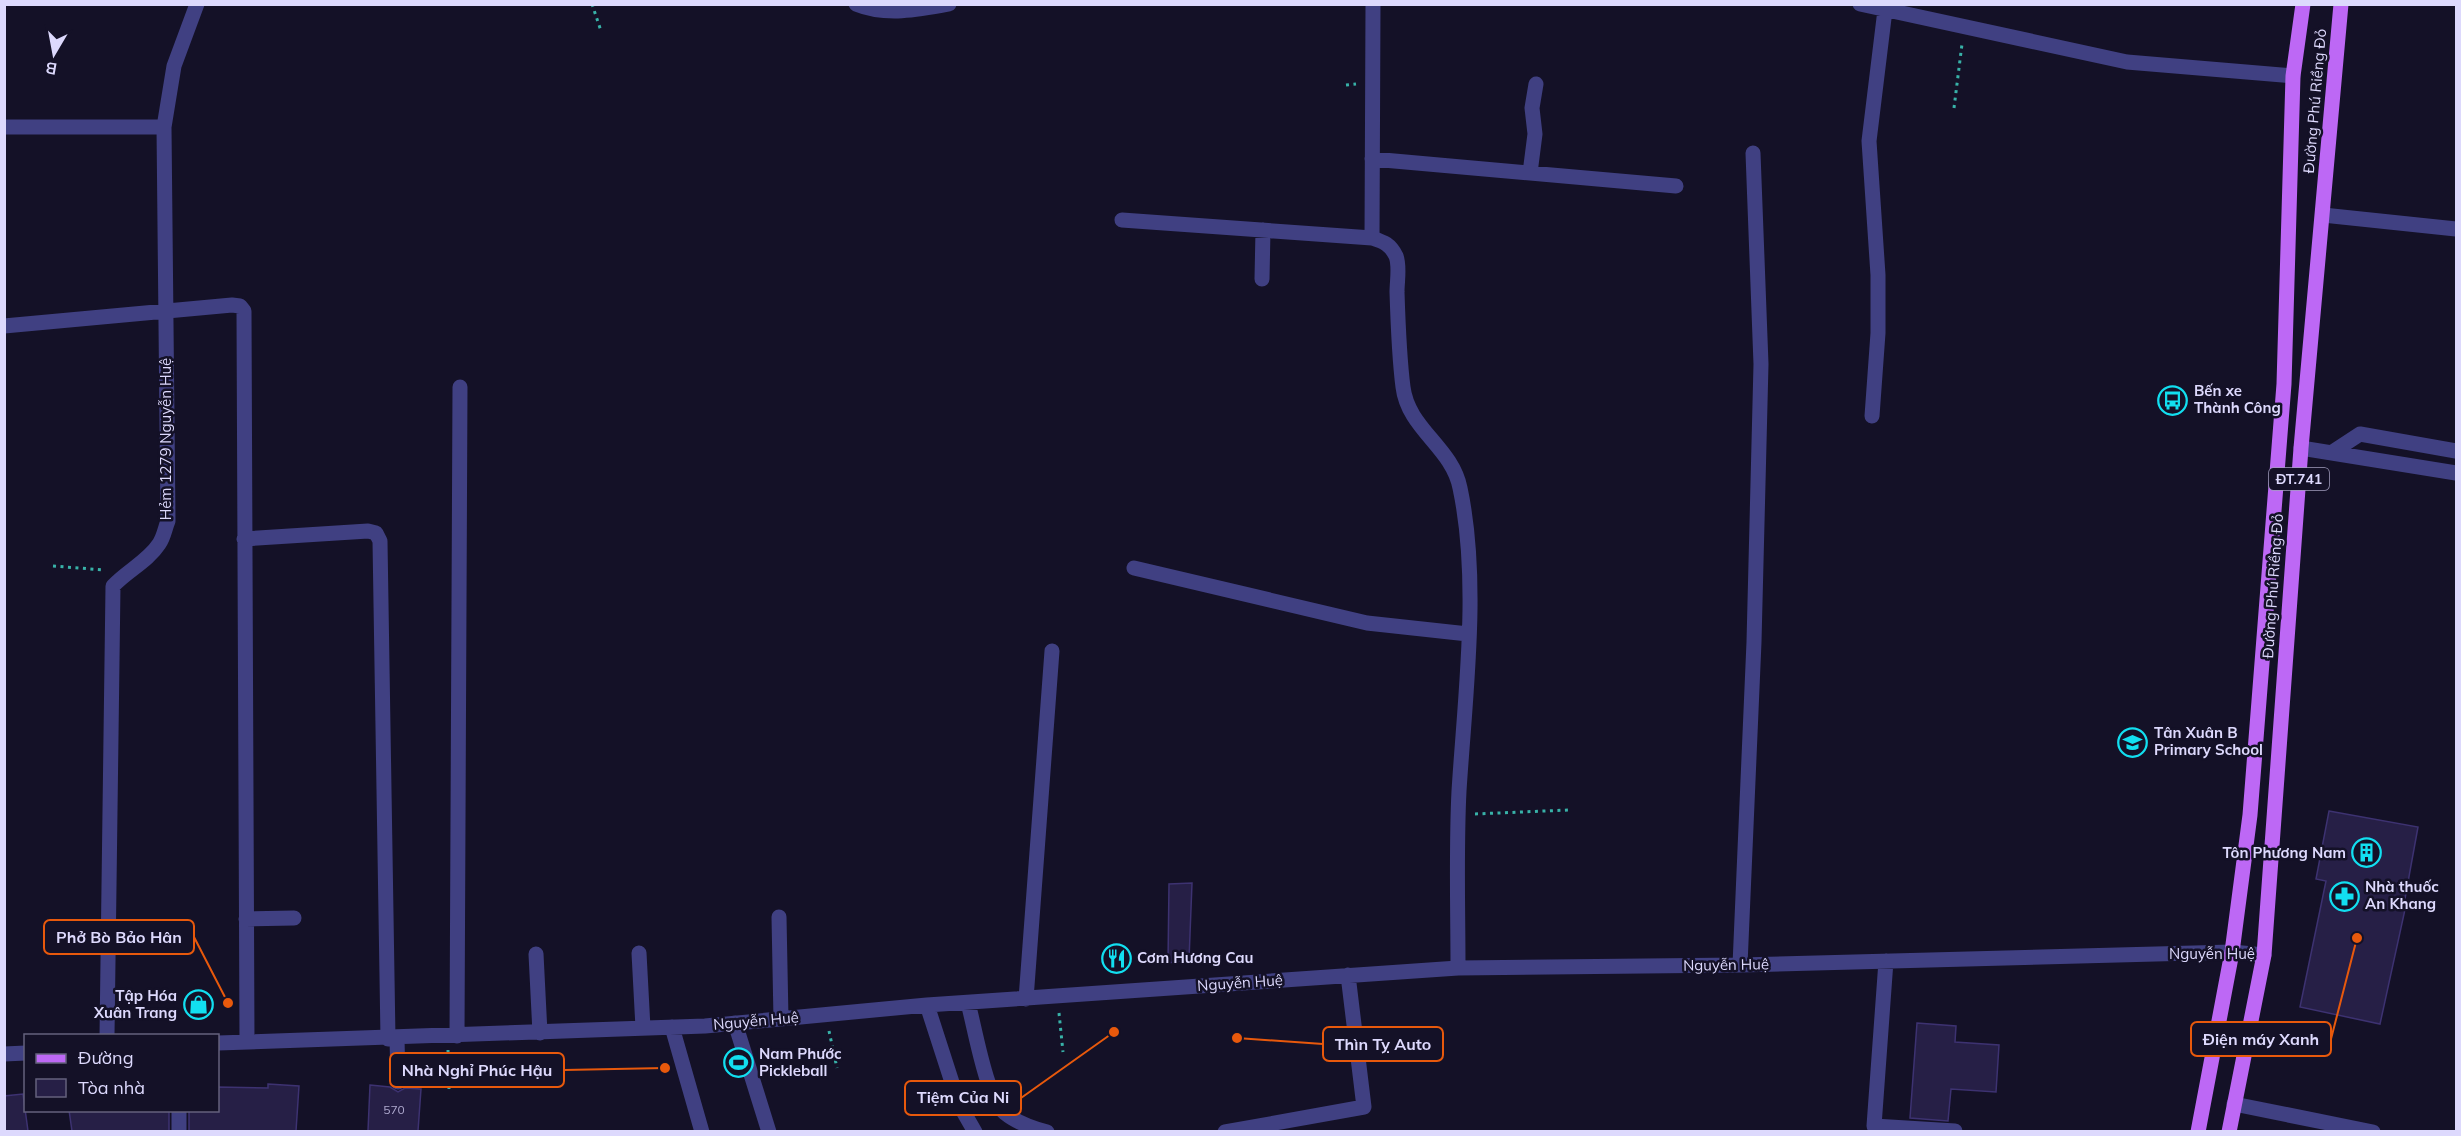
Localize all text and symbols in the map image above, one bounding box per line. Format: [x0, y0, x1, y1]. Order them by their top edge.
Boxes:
north arrow [24, 24, 84, 84]
street label: Đường Phú Riềng Đỏ [2299, 28, 2330, 174]
text: B [44, 58, 59, 80]
street label: Hẻm 1279 Nguyễn Huệ [156, 358, 175, 520]
place label: Bến xe Thành Công [2194, 381, 2281, 417]
bus stop icon: Bến xe Thành Công [2157, 384, 2189, 416]
road number: ĐT.741 [2269, 468, 2329, 490]
street label: Đường Phú Riềng Đỏ [2258, 513, 2287, 659]
place label: Tân Xuân B Primary School [2154, 723, 2263, 759]
school or university icon: Tân Xuân B Primary School [2117, 726, 2149, 758]
building icon: Tôn Phương Nam [2351, 837, 2383, 869]
place label: Tôn Phương Nam [2222, 843, 2346, 862]
place label: Nhà thuốc An Khang [2365, 877, 2439, 913]
pharmacy icon: Nhà thuốc An Khang [2328, 880, 2360, 912]
callout: Phở Bò Bảo Hân [44, 920, 194, 954]
text: Phở Bò Bảo Hân [56, 927, 182, 947]
restaurant icon: Cơm Hương Cau [1100, 942, 1132, 974]
street label: Nguyễn Huệ [2169, 944, 2255, 963]
place label: Cơm Hương Cau [1137, 948, 1253, 967]
street label: Nguyễn Huệ [1683, 954, 1769, 975]
street label: Nguyễn Huệ [1196, 970, 1283, 995]
place label: Tập Hóa Xuân Trang [93, 986, 177, 1022]
shop icon: Tập Hóa Xuân Trang [182, 989, 214, 1021]
street label: Nguyễn Huệ [712, 1007, 800, 1034]
callout: Điện máy Xanh [2191, 1022, 2331, 1056]
callout: Thìn Tỵ Auto [1323, 1027, 1443, 1061]
text: Điện máy Xanh [2202, 1029, 2319, 1049]
legend [24, 1034, 219, 1112]
text: Thìn Tỵ Auto [1335, 1034, 1431, 1054]
place label: Nam Phước Pickleball [759, 1044, 842, 1080]
text: Đường [78, 1046, 134, 1069]
sports icon: Nam Phước Pickleball [722, 1047, 754, 1079]
callout: Nhà Nghỉ Phúc Hậu [390, 1053, 564, 1087]
text: Nhà Nghỉ Phúc Hậu [402, 1060, 552, 1080]
text: Tòa nhà [78, 1076, 145, 1099]
callout: Tiệm Của Ni [905, 1081, 1021, 1115]
text: Tiệm Của Ni [917, 1087, 1009, 1107]
house number: 570 [383, 1102, 405, 1117]

